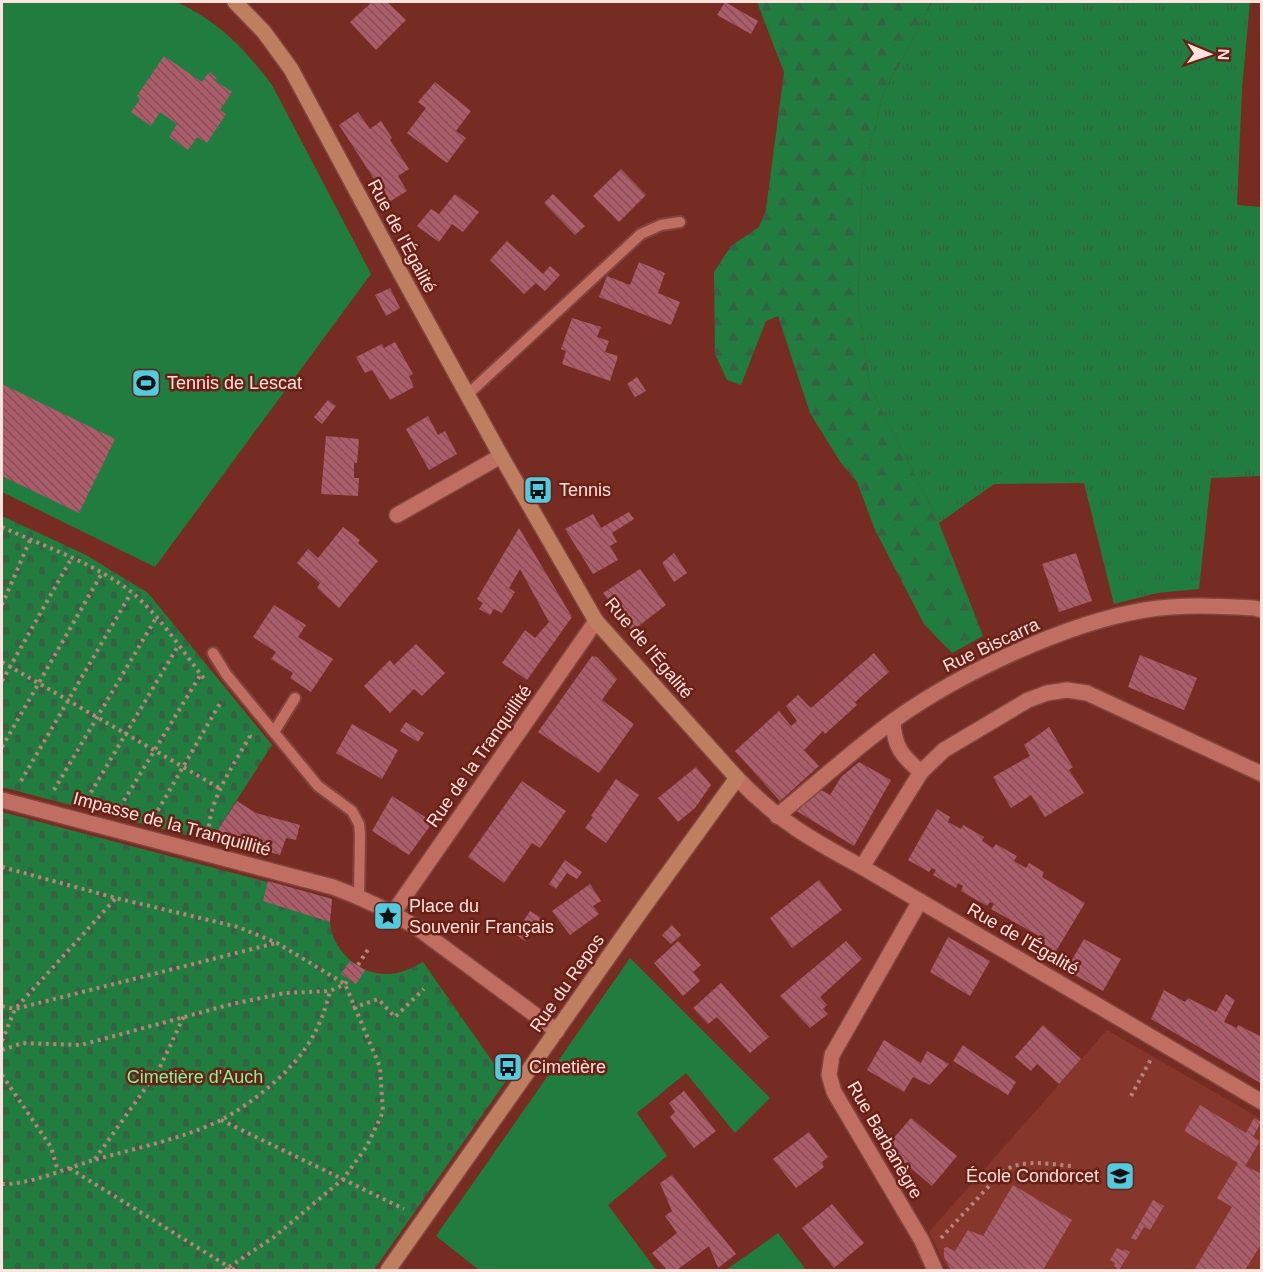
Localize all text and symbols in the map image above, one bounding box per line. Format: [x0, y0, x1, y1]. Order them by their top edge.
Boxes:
north arrow [1179, 24, 1239, 84]
text: N [1215, 48, 1232, 61]
street label: Rue de l'Égalité [364, 176, 440, 296]
sports icon: Tennis de Lescat [130, 367, 162, 399]
place label: Tennis de Lescat [167, 373, 302, 393]
bus stop icon: Tennis [522, 474, 554, 506]
place label: Tennis [559, 480, 611, 500]
street label: Rue de l'Égalité [601, 593, 697, 703]
street label: Rue Biscarra [940, 614, 1043, 676]
street label: Rue de la Tranquillité [422, 681, 536, 831]
street label: Impasse de la Tranquillité [71, 788, 273, 860]
place label: Place du Souvenir Français [409, 896, 554, 937]
street label: Rue de l'Égalité [964, 899, 1082, 979]
place icon: Place du Souvenir Français [372, 900, 404, 932]
street label: Rue du Repos [526, 930, 608, 1036]
bus stop icon: Cimetière [492, 1051, 524, 1083]
place label: Cimetière [529, 1057, 606, 1077]
park label: Cimetière d'Auch [127, 1067, 263, 1087]
street label: Rue Barbanègre [843, 1078, 927, 1202]
school or university icon: École Condorcet [1104, 1160, 1136, 1192]
place label: École Condorcet [966, 1166, 1099, 1186]

